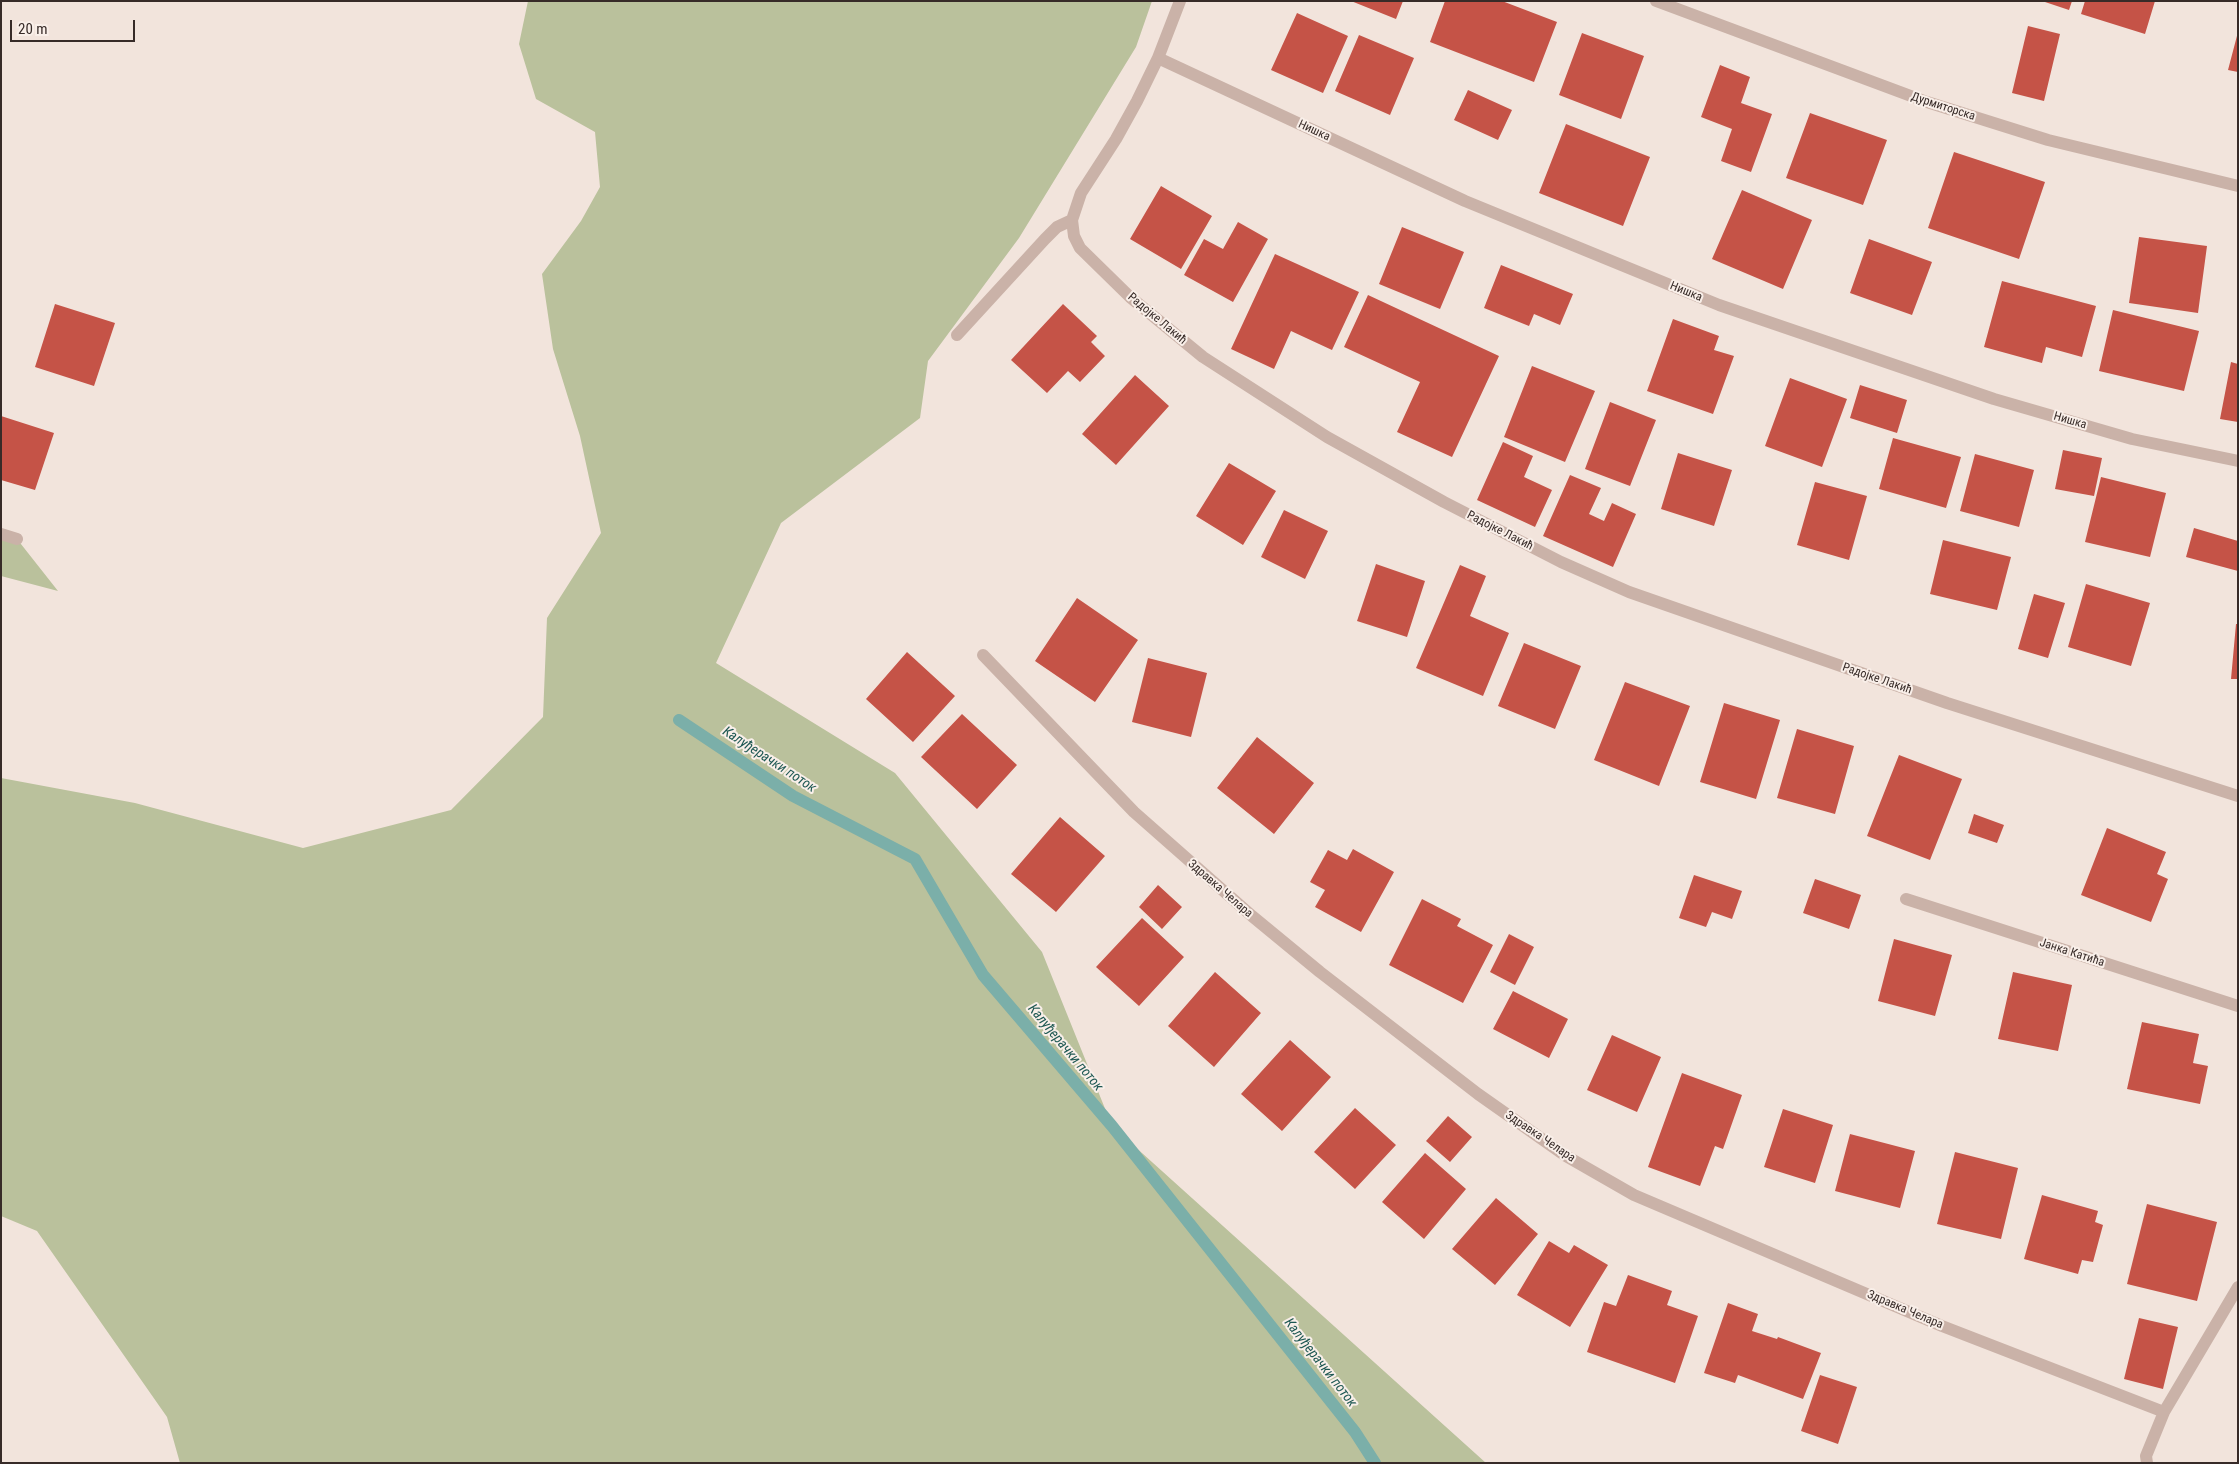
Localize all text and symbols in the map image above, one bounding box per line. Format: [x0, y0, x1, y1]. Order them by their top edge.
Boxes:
scale bar [12, 10, 138, 42]
text: 20 m [18, 20, 48, 38]
street label: Дурмиторска [1909, 90, 1977, 124]
street label: Нишка [1296, 117, 1332, 145]
street label: Нишка [1668, 279, 1704, 305]
street label: Радојке Лакић [1125, 290, 1189, 348]
street label: Нишка [2052, 409, 2088, 433]
street label: Радојке Лакић [1464, 508, 1536, 554]
street label: Радојке Лакић [1840, 660, 1914, 698]
water label: Калуђерачки поток [719, 723, 819, 797]
street label: Здравка Челара [1185, 857, 1255, 921]
street label: Јанка Катића [2038, 936, 2106, 970]
water label: Калуђерачки поток [1024, 1001, 1106, 1095]
street label: Здравка Челара [1502, 1108, 1578, 1166]
street label: Здравка Челара [1865, 1288, 1945, 1332]
water label: Калуђерачки поток [1280, 1315, 1360, 1411]

